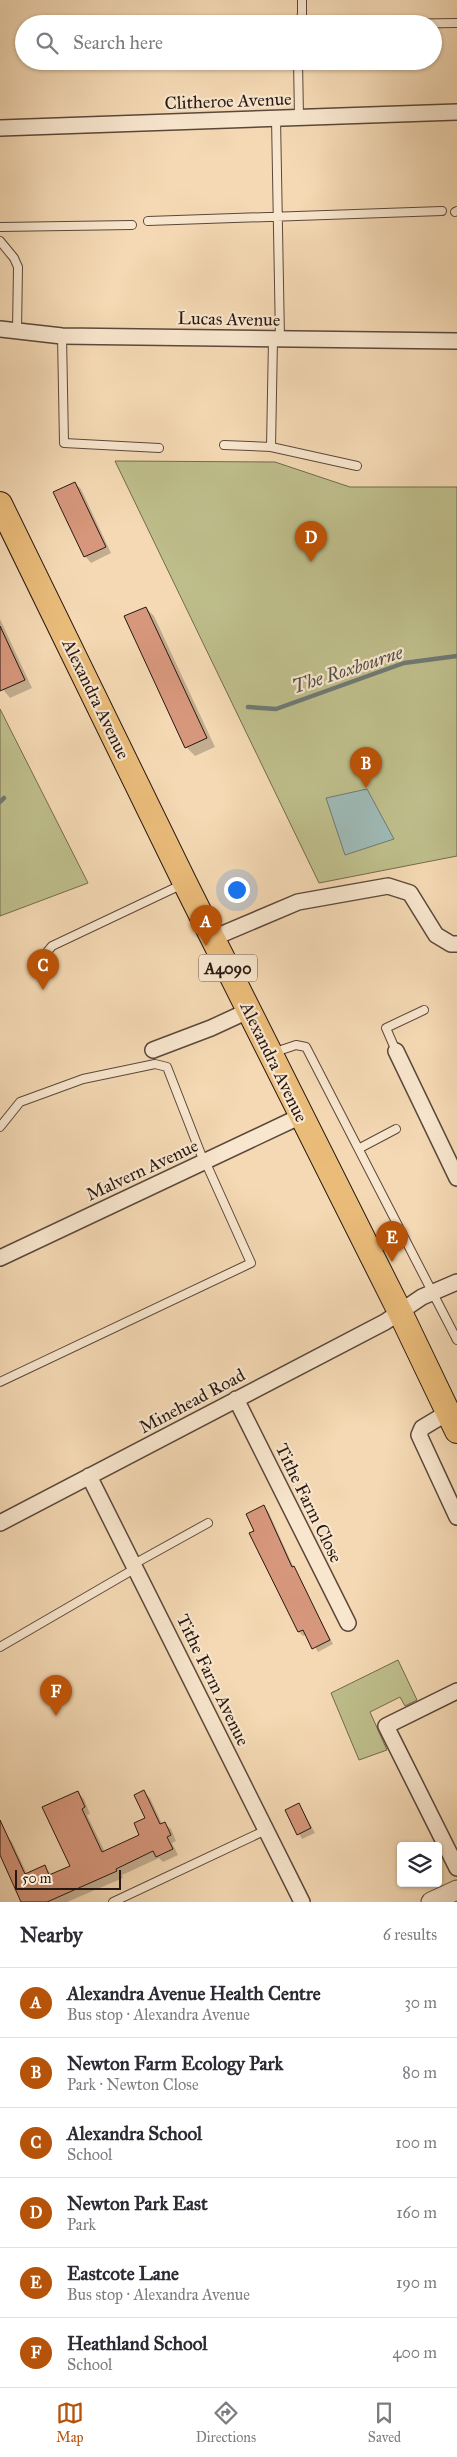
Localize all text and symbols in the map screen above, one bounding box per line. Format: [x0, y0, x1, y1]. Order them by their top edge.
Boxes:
search box [15, 15, 442, 70]
icon: search [33, 29, 61, 57]
text: Search here [73, 31, 163, 54]
street label: Clitheroe Avenue [164, 88, 292, 114]
street label: Lucas Avenue [178, 307, 280, 331]
pin: D [295, 521, 327, 562]
street label: Alexandra Avenue [57, 634, 135, 763]
water label: The Roxbourne [289, 640, 406, 698]
pin: B [350, 747, 382, 788]
your location [224, 877, 250, 903]
pin: A [190, 905, 222, 946]
pin: C [27, 949, 59, 990]
road number: A4090 [199, 954, 257, 981]
street label: Alexandra Avenue [235, 997, 313, 1126]
street label: Malvern Avenue [82, 1134, 202, 1206]
pin: E [376, 1221, 408, 1262]
street label: Minehead Road [135, 1364, 249, 1438]
street label: Tithe Farm Close [271, 1440, 347, 1566]
street label: Tithe Farm Avenue [172, 1611, 254, 1749]
pin: F [40, 1675, 72, 1716]
map controls [397, 1842, 442, 1887]
button: layers [397, 1842, 442, 1887]
scale bar [15, 1867, 121, 1890]
text: 50 m [22, 1870, 51, 1887]
text: Nearby [20, 1922, 83, 1948]
text: 6 results [383, 1925, 437, 1944]
text: Alexandra Avenue Health Centre [67, 1982, 321, 2005]
text: A [31, 1993, 41, 2012]
text: 30 m [404, 1993, 437, 2012]
text: Bus stop · Alexandra Avenue [67, 2005, 250, 2024]
text: Newton Farm Ecology Park [67, 2052, 283, 2075]
text: B [31, 2063, 41, 2082]
text: 80 m [402, 2063, 437, 2082]
text: Park · Newton Close [67, 2075, 199, 2094]
text: Alexandra School [67, 2122, 202, 2145]
text: C [31, 2133, 41, 2152]
text: 100 m [395, 2133, 437, 2152]
text: School [67, 2145, 112, 2164]
text: Newton Park East [67, 2192, 208, 2215]
text: D [30, 2203, 42, 2222]
text: 160 m [396, 2203, 437, 2222]
text: Park [67, 2215, 96, 2234]
text: Eastcote Lane [67, 2262, 179, 2285]
text: E [30, 2273, 42, 2292]
text: 190 m [396, 2273, 437, 2292]
text: Bus stop · Alexandra Avenue [67, 2285, 250, 2304]
text: Heathland School [67, 2332, 207, 2355]
text: F [31, 2343, 41, 2362]
text: 400 m [393, 2343, 437, 2362]
text: School [67, 2355, 112, 2374]
tab: Map [56, 2399, 84, 2446]
tab: Directions [196, 2399, 256, 2446]
tab: Saved [368, 2399, 401, 2446]

